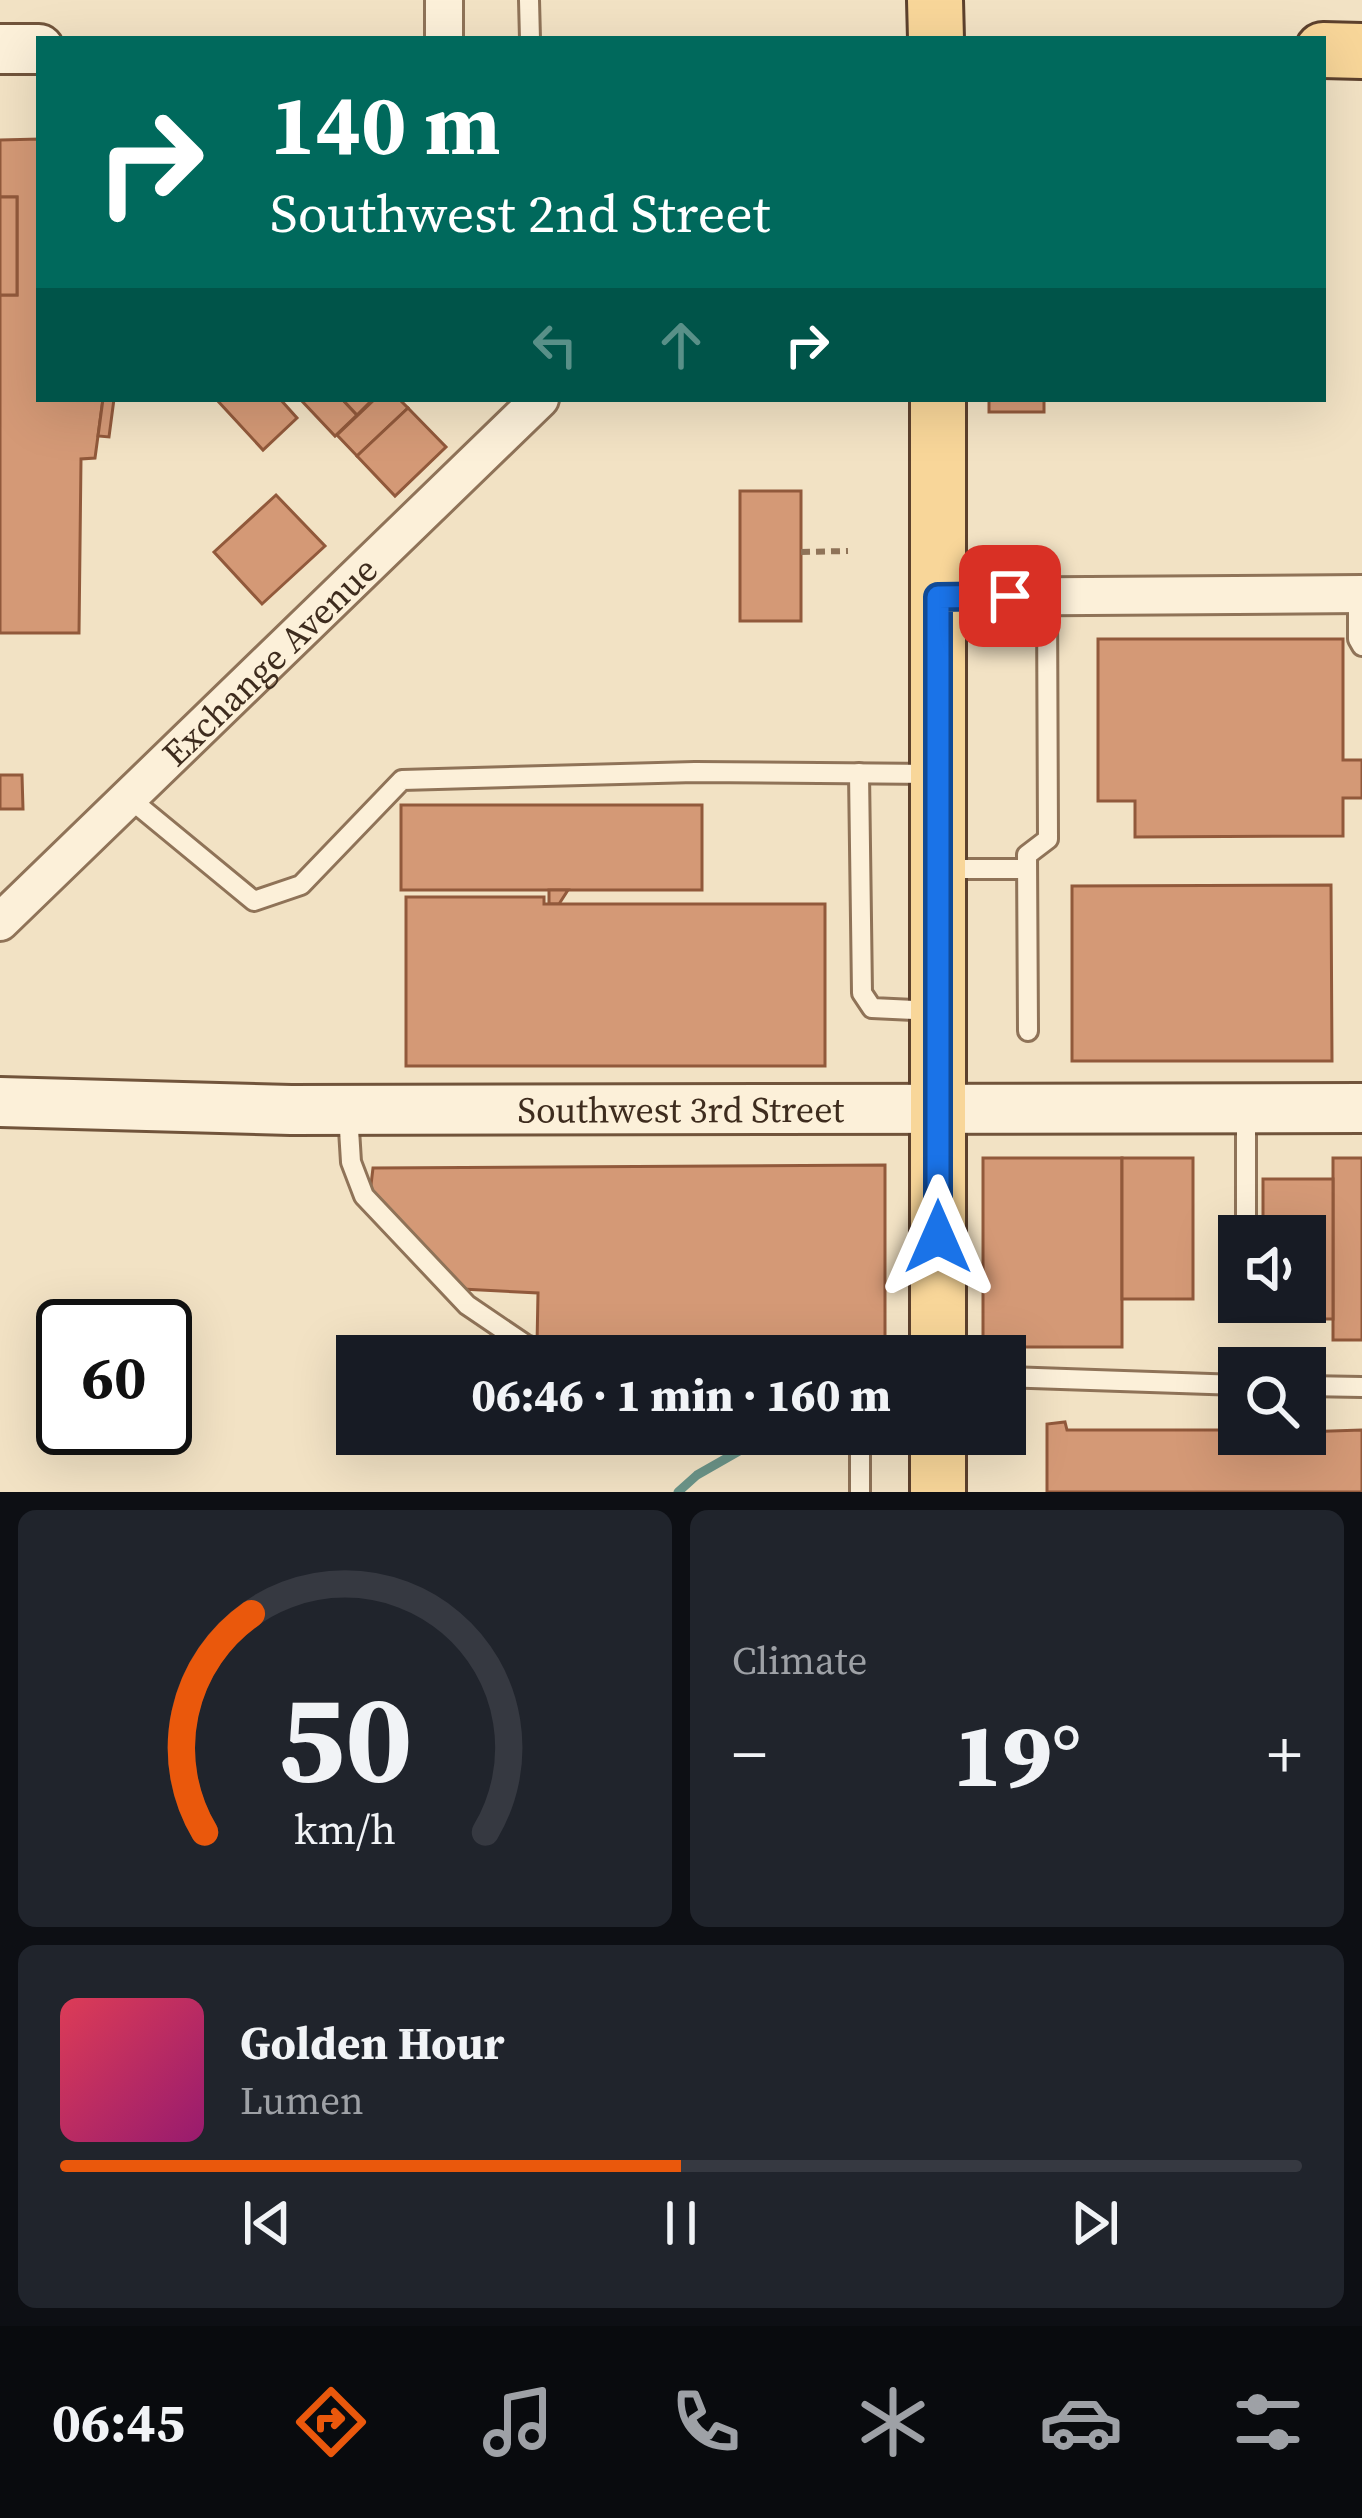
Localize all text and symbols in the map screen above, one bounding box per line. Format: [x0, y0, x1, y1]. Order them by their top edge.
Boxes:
text: 140 m [270, 67, 501, 182]
icon: right [72, 84, 228, 240]
text: Southwest 2nd Street [270, 176, 770, 250]
icon: left [522, 312, 588, 378]
icon: ahead [648, 312, 714, 378]
icon: right [774, 312, 840, 378]
pin [959, 545, 1061, 647]
street label: Exchange Avenue [151, 546, 388, 777]
icon: arrive [977, 563, 1043, 629]
street label: Southwest 3rd Street [517, 1085, 845, 1135]
position arrow [875, 1174, 1001, 1300]
map controls [1218, 1215, 1326, 1455]
button: sound [1218, 1215, 1326, 1323]
speed limit sign: 60 [36, 1299, 192, 1455]
button: search [1218, 1347, 1326, 1455]
text: 06:46 · 1 min · 160 m [471, 1364, 891, 1426]
text: Climate [732, 1634, 867, 1687]
text: 50 [277, 1652, 413, 1823]
text: 19° [953, 1693, 1081, 1816]
text: − [732, 1709, 767, 1799]
text: + [1267, 1709, 1302, 1799]
text: km/h [294, 1799, 396, 1857]
text: Golden Hour [240, 2012, 504, 2074]
text: Lumen [240, 2074, 364, 2127]
icon: previous [234, 2190, 300, 2256]
icon: pause [648, 2190, 714, 2256]
icon: next [1062, 2190, 1128, 2256]
icon: directions [289, 2380, 373, 2464]
icon: music [476, 2380, 560, 2464]
icon: phone [664, 2380, 748, 2464]
icon: climate [851, 2380, 935, 2464]
icon: car [1039, 2380, 1123, 2464]
icon: filters [1226, 2380, 1310, 2464]
text: 06:45 [52, 2385, 185, 2459]

